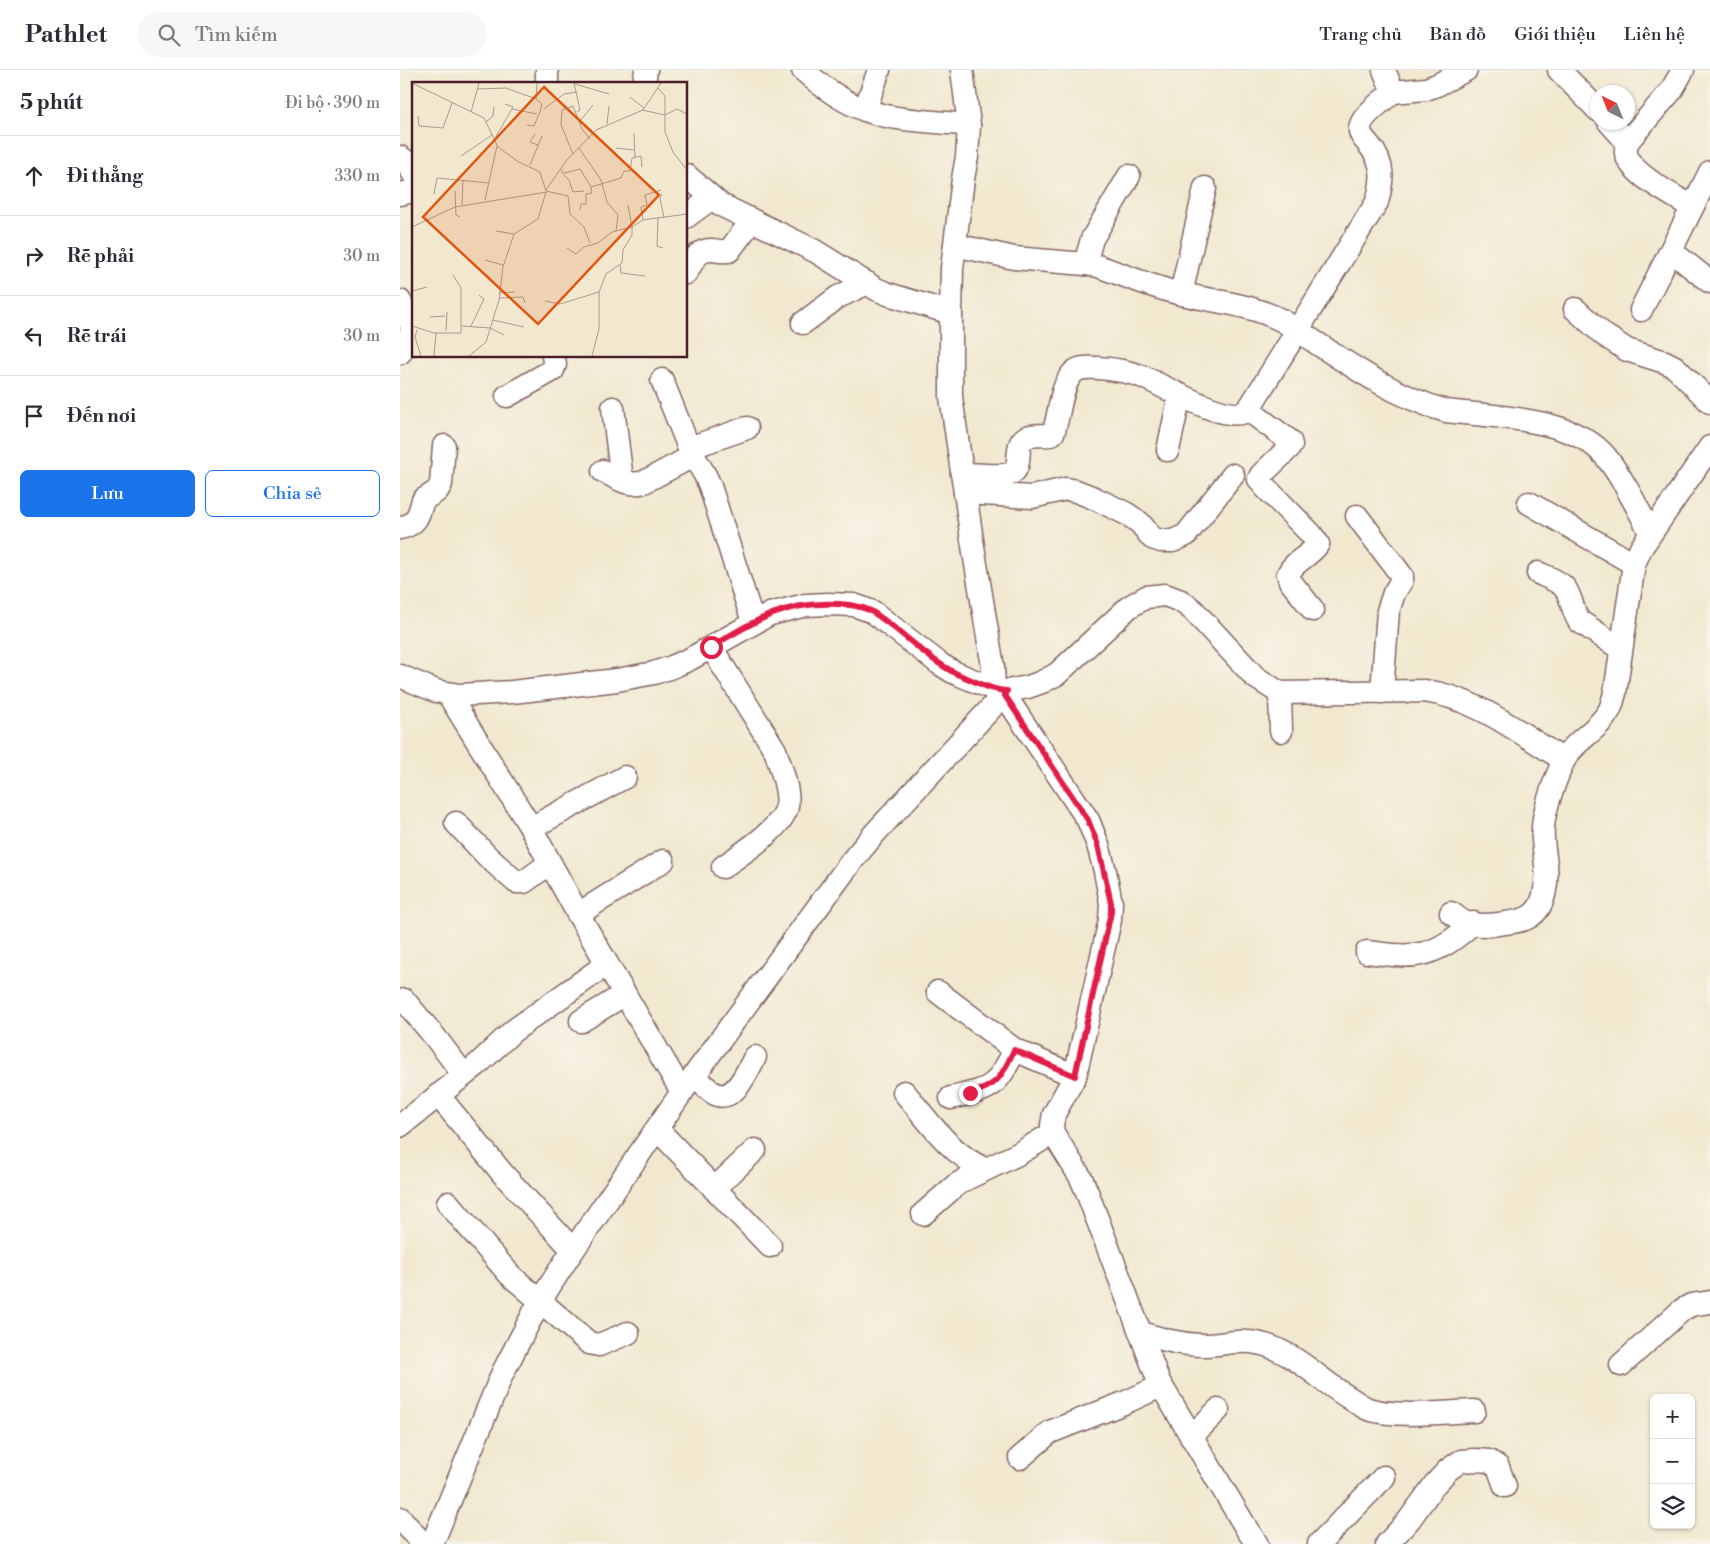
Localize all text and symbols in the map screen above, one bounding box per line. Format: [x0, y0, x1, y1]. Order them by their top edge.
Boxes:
search box [137, 12, 487, 57]
text: Pathlet [25, 20, 107, 50]
icon: search [155, 21, 183, 49]
text: Tìm kiếm [195, 23, 278, 47]
text: Trang chủ [1319, 23, 1402, 46]
text: Bản đồ [1430, 23, 1486, 46]
text: Giới thiệu [1514, 23, 1596, 46]
text: Liên hệ [1624, 23, 1685, 46]
inset map [412, 82, 688, 358]
north arrow [1590, 85, 1635, 130]
text: 5 phút [20, 90, 83, 116]
text: Đi bộ · 390 m [285, 93, 380, 113]
icon: ahead [20, 162, 48, 190]
text: Đi thẳng [67, 164, 143, 188]
text: 330 m [334, 166, 380, 186]
icon: right [20, 242, 48, 270]
text: Rẽ phải [67, 244, 134, 268]
text: 30 m [343, 246, 380, 266]
icon: left [20, 322, 48, 350]
text: Rẽ trái [67, 324, 127, 348]
text: 30 m [343, 326, 380, 346]
icon: arrive [20, 402, 48, 430]
text: Đến nơi [67, 404, 136, 428]
button: Lưu [20, 470, 195, 517]
button: Chia sẻ [205, 470, 380, 517]
route start [700, 636, 723, 659]
route end [959, 1082, 982, 1105]
map controls [1650, 1394, 1695, 1529]
button: + [1650, 1394, 1695, 1439]
button: − [1650, 1439, 1695, 1484]
button: layers [1650, 1484, 1695, 1529]

